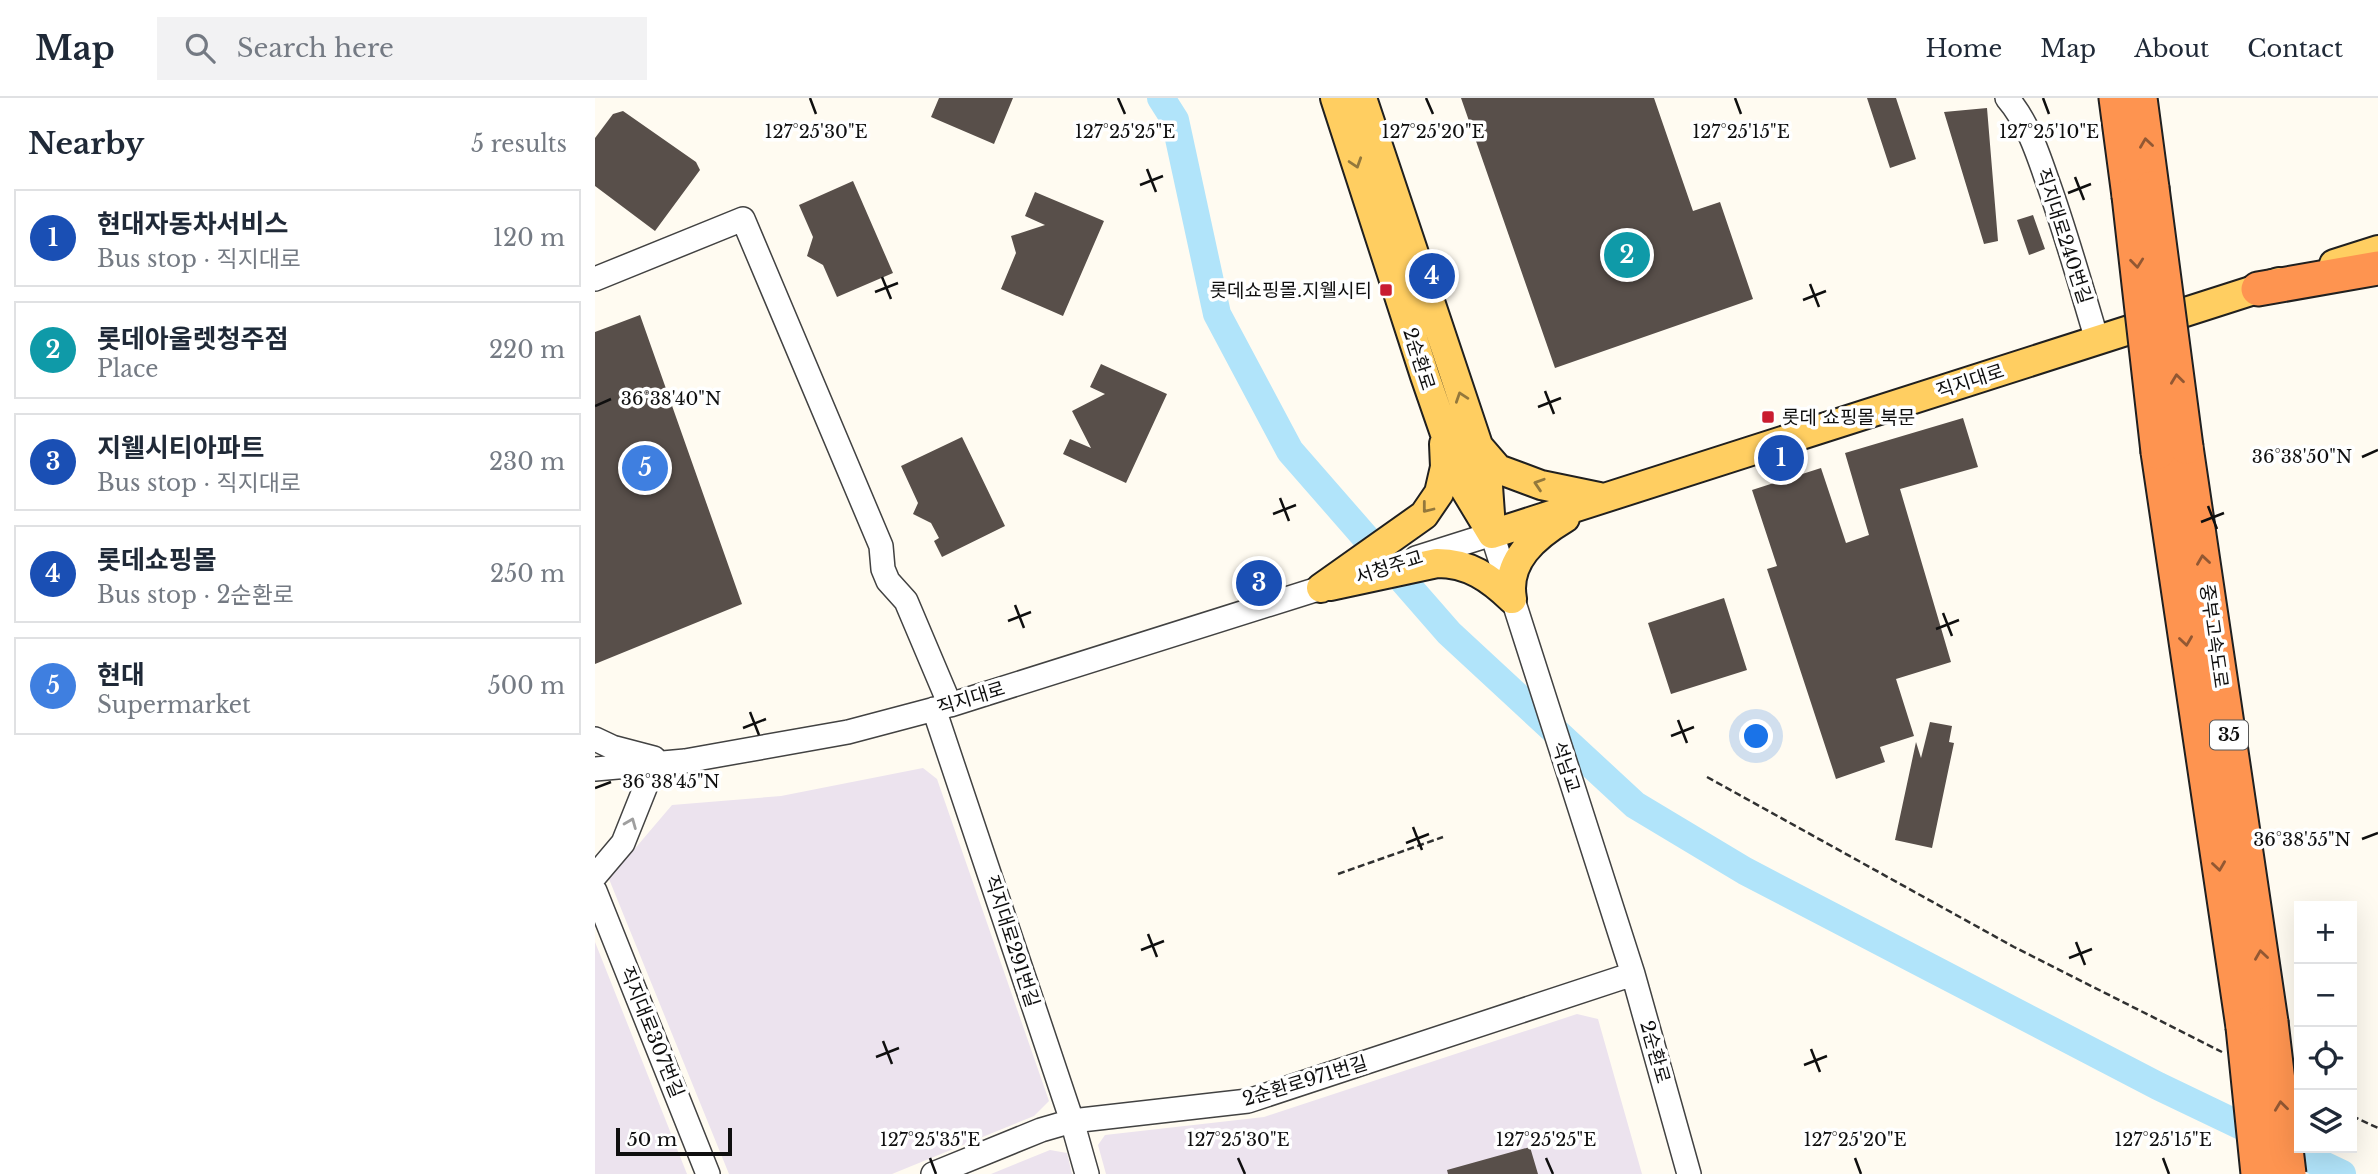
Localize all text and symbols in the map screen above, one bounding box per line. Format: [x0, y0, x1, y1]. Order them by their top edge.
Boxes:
search box [157, 17, 647, 80]
text: Map [35, 28, 115, 69]
icon: search [181, 29, 219, 67]
text: Search here [237, 32, 394, 64]
text: Home [1926, 34, 2002, 63]
text: Map [2040, 34, 2096, 63]
text: About [2134, 34, 2209, 63]
text: Contact [2247, 34, 2343, 63]
text: 127°25'30"E [764, 121, 868, 143]
text: 127°25'25"E [1075, 121, 1175, 143]
text: 127°25'20"E [1381, 121, 1485, 143]
text: 127°25'15"E [1692, 121, 1790, 143]
text: 127°25'10"E [1999, 121, 2099, 143]
text: Nearby [28, 125, 144, 162]
text: 5 results [471, 130, 567, 158]
one-way arrow [2139, 137, 2154, 149]
one-way arrow [1348, 156, 1362, 168]
street label: 직지대로240번길 [2031, 165, 2097, 307]
text: 현대자동차서비스 [97, 208, 288, 240]
text: 1 [48, 224, 58, 252]
text: 120 m [493, 224, 565, 252]
pin: 2 [1604, 229, 1650, 281]
text: Bus stop · 직지대로 [97, 245, 301, 273]
pin: 4 [1409, 250, 1455, 302]
one-way arrow [2129, 258, 2144, 269]
place label: 롯데쇼핑몰.지웰시티 [1210, 279, 1372, 302]
marker: 롯데쇼핑몰.지웰시티 [1378, 282, 1394, 298]
text: 롯데아울렛청주점 [97, 323, 288, 355]
street label: 2순환로 [1398, 325, 1440, 393]
text: 2 [46, 336, 60, 364]
text: 220 m [489, 336, 565, 364]
text: Place [97, 355, 159, 383]
street label: 직지대로 [1933, 359, 2007, 403]
one-way arrow [2170, 373, 2185, 385]
text: 36°38'40"N [621, 388, 721, 410]
one-way arrow [1455, 391, 1469, 403]
place label: 롯데 쇼핑몰 북문 [1782, 406, 1915, 429]
marker: 롯데 쇼핑몰 북문 [1760, 409, 1776, 425]
text: 지웰시티아파트 [97, 432, 264, 464]
pin: 1 [1758, 432, 1804, 484]
pin: 5 [622, 442, 668, 494]
text: 36°38'50"N [2252, 446, 2352, 468]
text: 3 [46, 448, 60, 476]
text: 230 m [489, 448, 565, 476]
text: Bus stop · 직지대로 [97, 469, 301, 497]
one-way arrow [1533, 477, 1545, 492]
one-way arrow [1423, 500, 1436, 512]
text: 롯데쇼핑몰 [97, 544, 217, 576]
street label: 서청주교 [1352, 545, 1426, 589]
one-way arrow [2196, 554, 2211, 566]
pin: 3 [1236, 557, 1282, 609]
text: 4 [45, 560, 61, 588]
text: 250 m [490, 560, 565, 588]
text: Bus stop · 2순환로 [97, 581, 294, 609]
street label: 중부고속도로 [2195, 582, 2233, 690]
one-way arrow [2178, 635, 2193, 647]
text: 현대 [97, 659, 145, 691]
text: 5 [46, 672, 60, 700]
text: 500 m [488, 672, 565, 700]
street label: 직지대로 [934, 677, 1008, 719]
text: Supermarket [97, 691, 251, 719]
your location [1739, 719, 1773, 753]
road number: 35 [2210, 720, 2248, 750]
street label: 석남교 [1547, 739, 1585, 795]
text: 36°38'45"N [622, 771, 720, 793]
one-way arrow [623, 818, 637, 830]
text: 36°38'55"N [2253, 829, 2351, 851]
one-way arrow [2211, 860, 2226, 872]
street label: 직지대로291번길 [980, 872, 1044, 1010]
map controls [2294, 901, 2357, 1153]
button: + [2294, 901, 2357, 964]
one-way arrow [2254, 949, 2269, 961]
street label: 직지대로307번길 [615, 963, 689, 1101]
button: − [2294, 964, 2357, 1027]
street label: 2순환로 [1635, 1018, 1675, 1086]
button: locate [2294, 1027, 2357, 1090]
street label: 2순환로971번길 [1240, 1051, 1370, 1111]
button: layers [2294, 1090, 2357, 1153]
one-way arrow [2273, 1100, 2288, 1112]
scale bar [616, 1125, 731, 1157]
text: 50 m [627, 1128, 677, 1151]
text: 127°25'35"E [880, 1129, 980, 1151]
text: 127°25'30"E [1186, 1129, 1290, 1151]
text: 127°25'25"E [1496, 1129, 1596, 1151]
text: 127°25'20"E [1803, 1129, 1907, 1151]
text: 127°25'15"E [2114, 1129, 2212, 1151]

